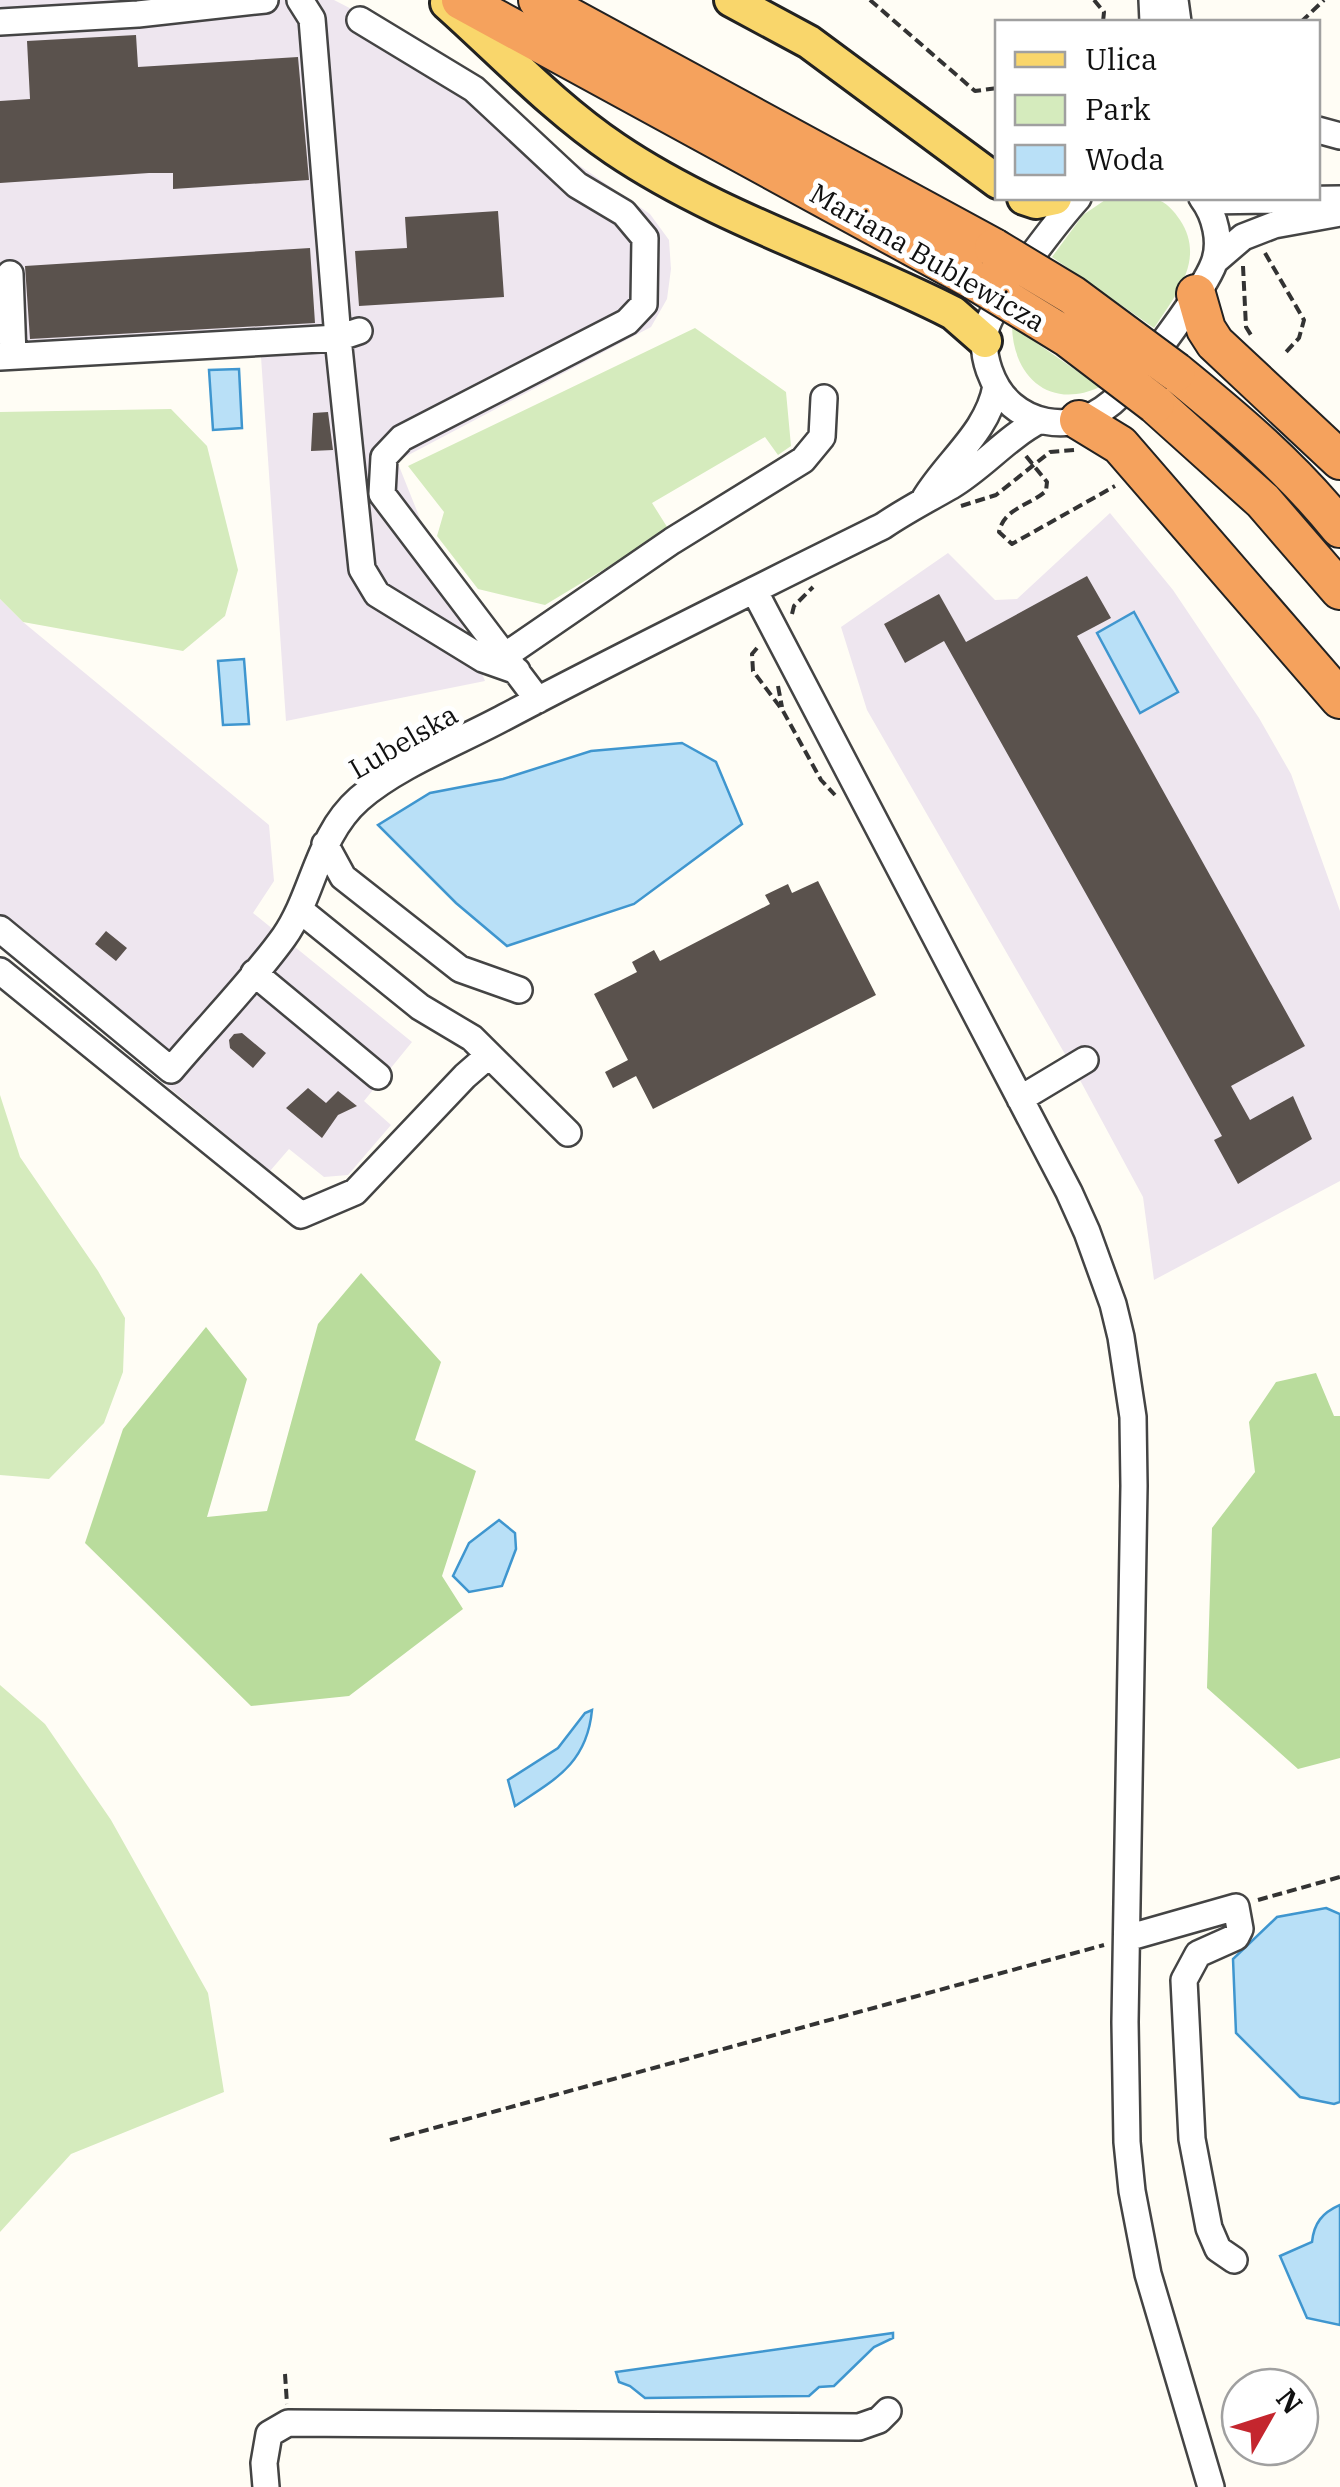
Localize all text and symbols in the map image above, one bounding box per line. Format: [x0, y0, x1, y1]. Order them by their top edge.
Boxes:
legend [995, 20, 1320, 200]
text: Ulica [1085, 39, 1157, 78]
text: Park [1085, 89, 1151, 128]
text: Woda [1085, 139, 1165, 178]
street label: Mariana Bublewicza [803, 174, 1053, 340]
street label: Lubelska [342, 695, 464, 787]
north arrow [1220, 2367, 1320, 2467]
text: N [1268, 2381, 1311, 2421]

